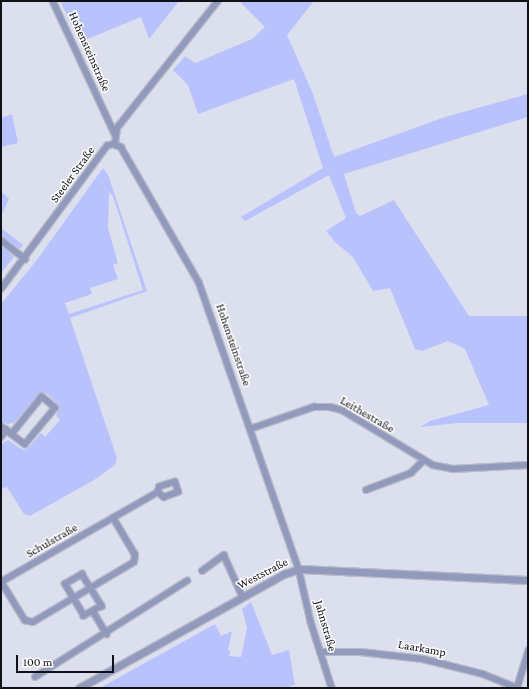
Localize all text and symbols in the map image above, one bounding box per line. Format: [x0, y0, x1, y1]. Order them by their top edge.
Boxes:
street label: Hohensteinstraße [65, 10, 113, 94]
street label: Steeler Straße [48, 144, 98, 206]
street label: Hohensteinstraße [212, 302, 254, 388]
street label: Leithestraße [337, 394, 397, 436]
street label: Schulstraße [24, 521, 80, 561]
street label: Weststraße [235, 555, 291, 593]
street label: Jahnstraße [311, 599, 339, 653]
street label: Laarkamp [397, 638, 447, 660]
scale bar [18, 647, 116, 673]
text: 100 m [23, 655, 52, 669]

